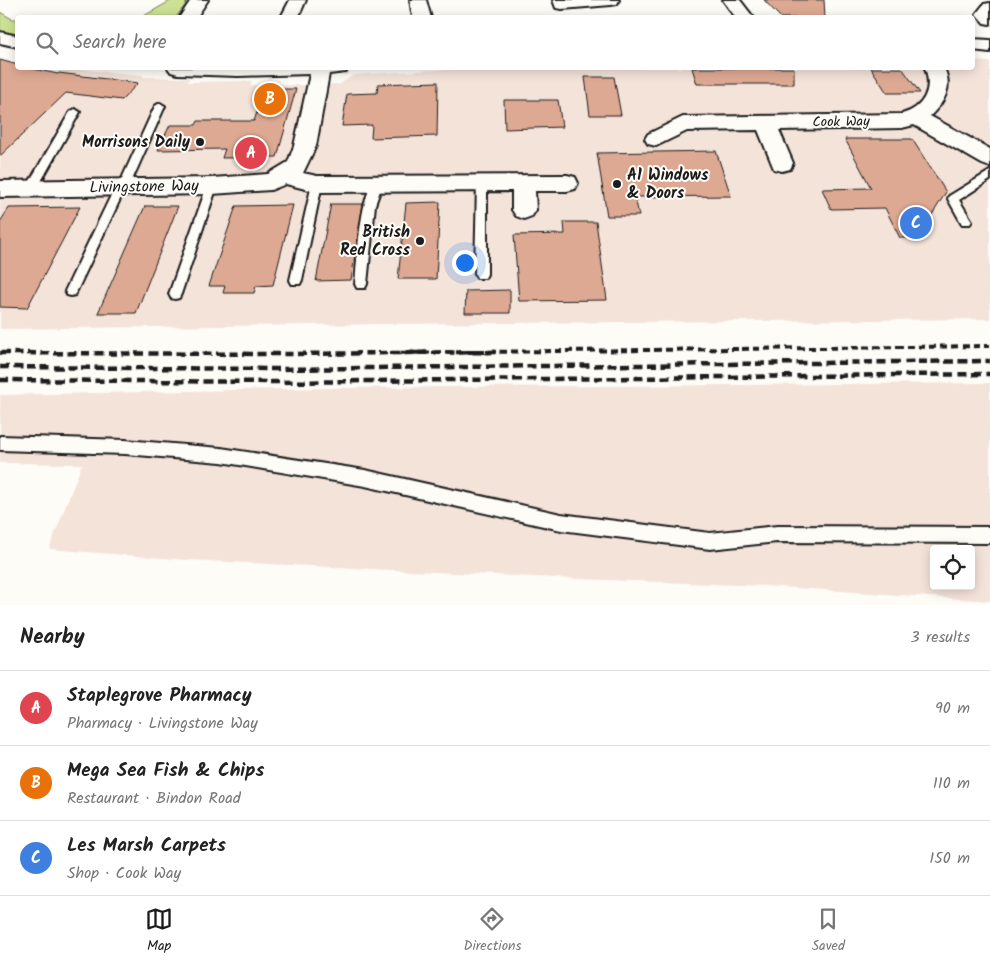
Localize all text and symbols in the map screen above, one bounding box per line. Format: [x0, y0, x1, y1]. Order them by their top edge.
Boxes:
search box [15, 15, 975, 70]
text: Search here [73, 28, 167, 58]
icon: search [33, 29, 61, 57]
pin: B [254, 80, 286, 118]
street label: Cook Way [812, 110, 870, 133]
place label: Morrisons Daily [82, 130, 191, 155]
pin: A [235, 134, 267, 172]
marker: Morrisons Daily [194, 136, 206, 148]
place label: A1 Windows & Doors [627, 163, 709, 206]
street label: Livingstone Way [89, 174, 199, 200]
marker: A1 Windows & Doors [611, 178, 623, 190]
pin: C [900, 204, 932, 242]
place label: British Red Cross [340, 220, 411, 263]
marker: British Red Cross [414, 235, 426, 247]
your location [452, 250, 478, 276]
map controls [930, 545, 975, 590]
button: locate [930, 545, 975, 590]
text: Nearby [20, 621, 85, 654]
text: 3 results [911, 625, 970, 650]
text: Staplegrove Pharmacy [67, 681, 252, 711]
text: A [31, 696, 41, 721]
text: 90 m [935, 696, 970, 721]
text: Pharmacy · Livingstone Way [67, 711, 258, 736]
text: Mega Sea Fish & Chips [67, 756, 264, 786]
text: B [31, 771, 41, 796]
text: 110 m [933, 771, 970, 796]
text: Restaurant · Bindon Road [67, 786, 241, 811]
text: Les Marsh Carpets [67, 831, 226, 861]
text: C [31, 846, 41, 871]
text: 150 m [929, 846, 970, 871]
text: Shop · Cook Way [67, 861, 181, 886]
tab: Map [145, 905, 173, 957]
tab: Directions [463, 905, 521, 957]
tab: Saved [812, 905, 845, 957]

